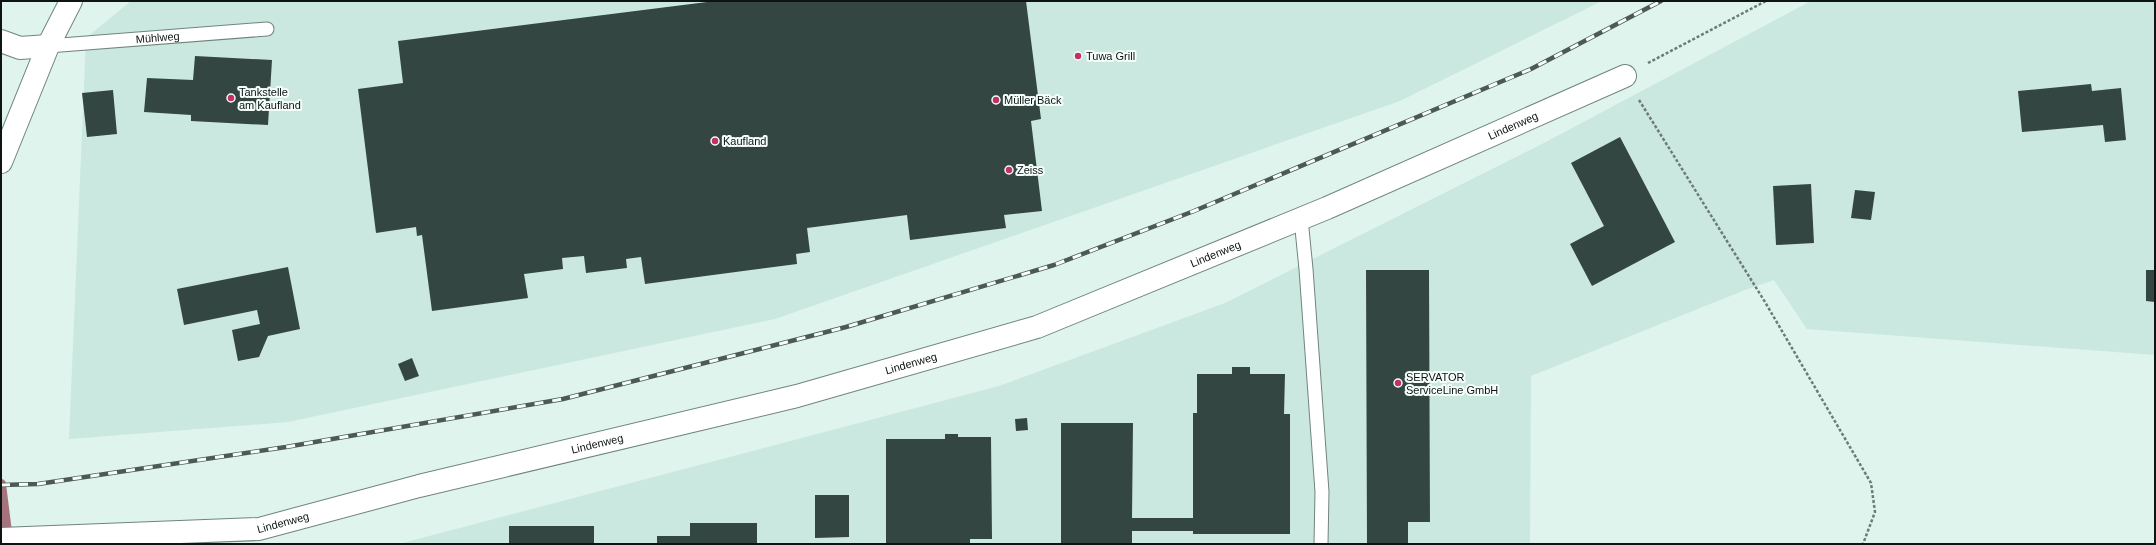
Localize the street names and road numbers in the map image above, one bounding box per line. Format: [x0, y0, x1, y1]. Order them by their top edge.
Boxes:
street label: Mühlweg [135, 30, 180, 45]
street label: Lindenweg [1486, 109, 1540, 142]
street label: Lindenweg [1188, 238, 1242, 269]
street label: Lindenweg [884, 350, 938, 376]
street label: Lindenweg [570, 432, 624, 456]
street label: Lindenweg [256, 510, 310, 535]

